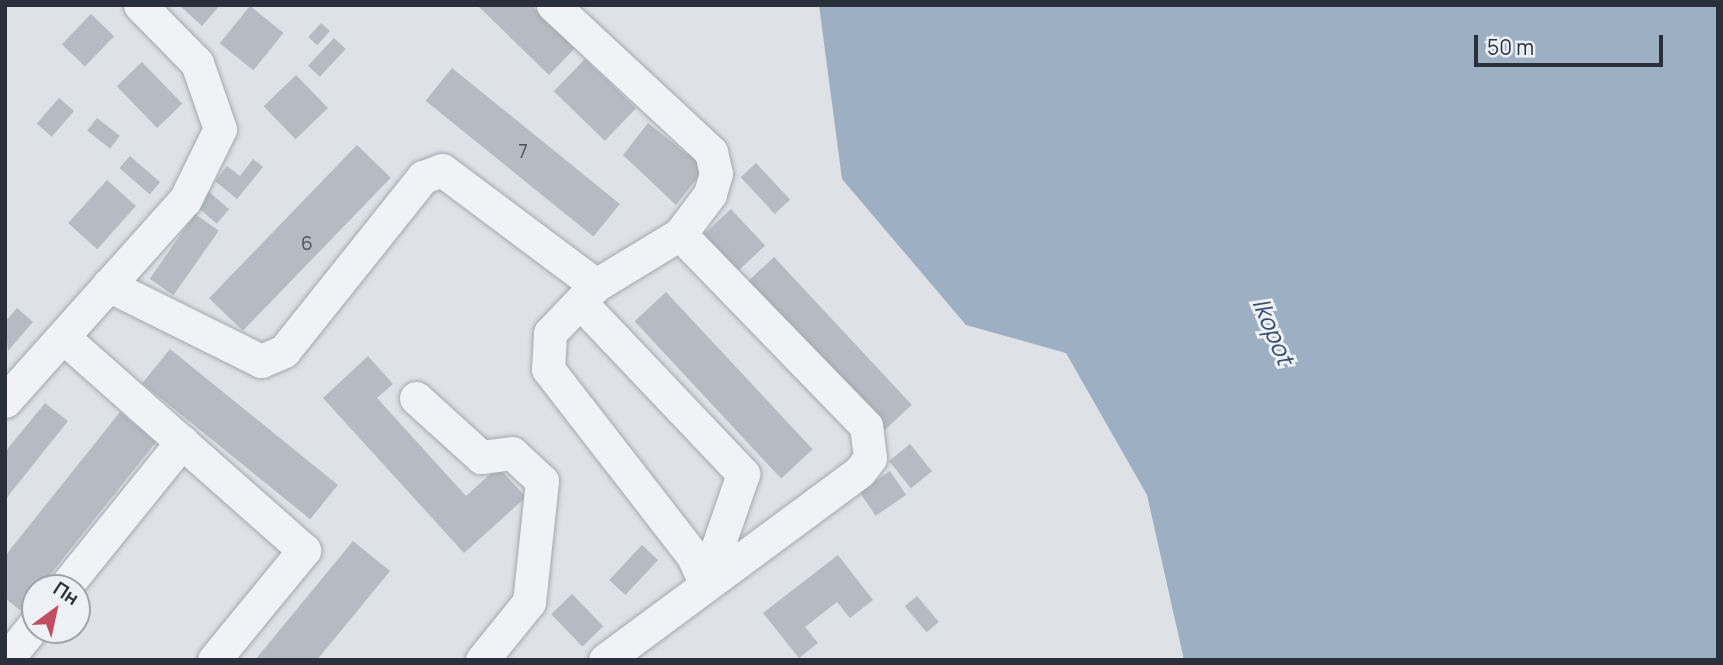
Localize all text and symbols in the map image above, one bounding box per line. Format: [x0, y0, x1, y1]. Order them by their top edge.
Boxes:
scale bar [1478, 21, 1667, 65]
text: 50 m [1487, 33, 1534, 61]
house number: 7 [518, 141, 528, 163]
house number: 6 [301, 233, 313, 255]
water label: Ikopot [1247, 293, 1301, 369]
north arrow [21, 574, 91, 644]
text: Пн [49, 575, 84, 611]

